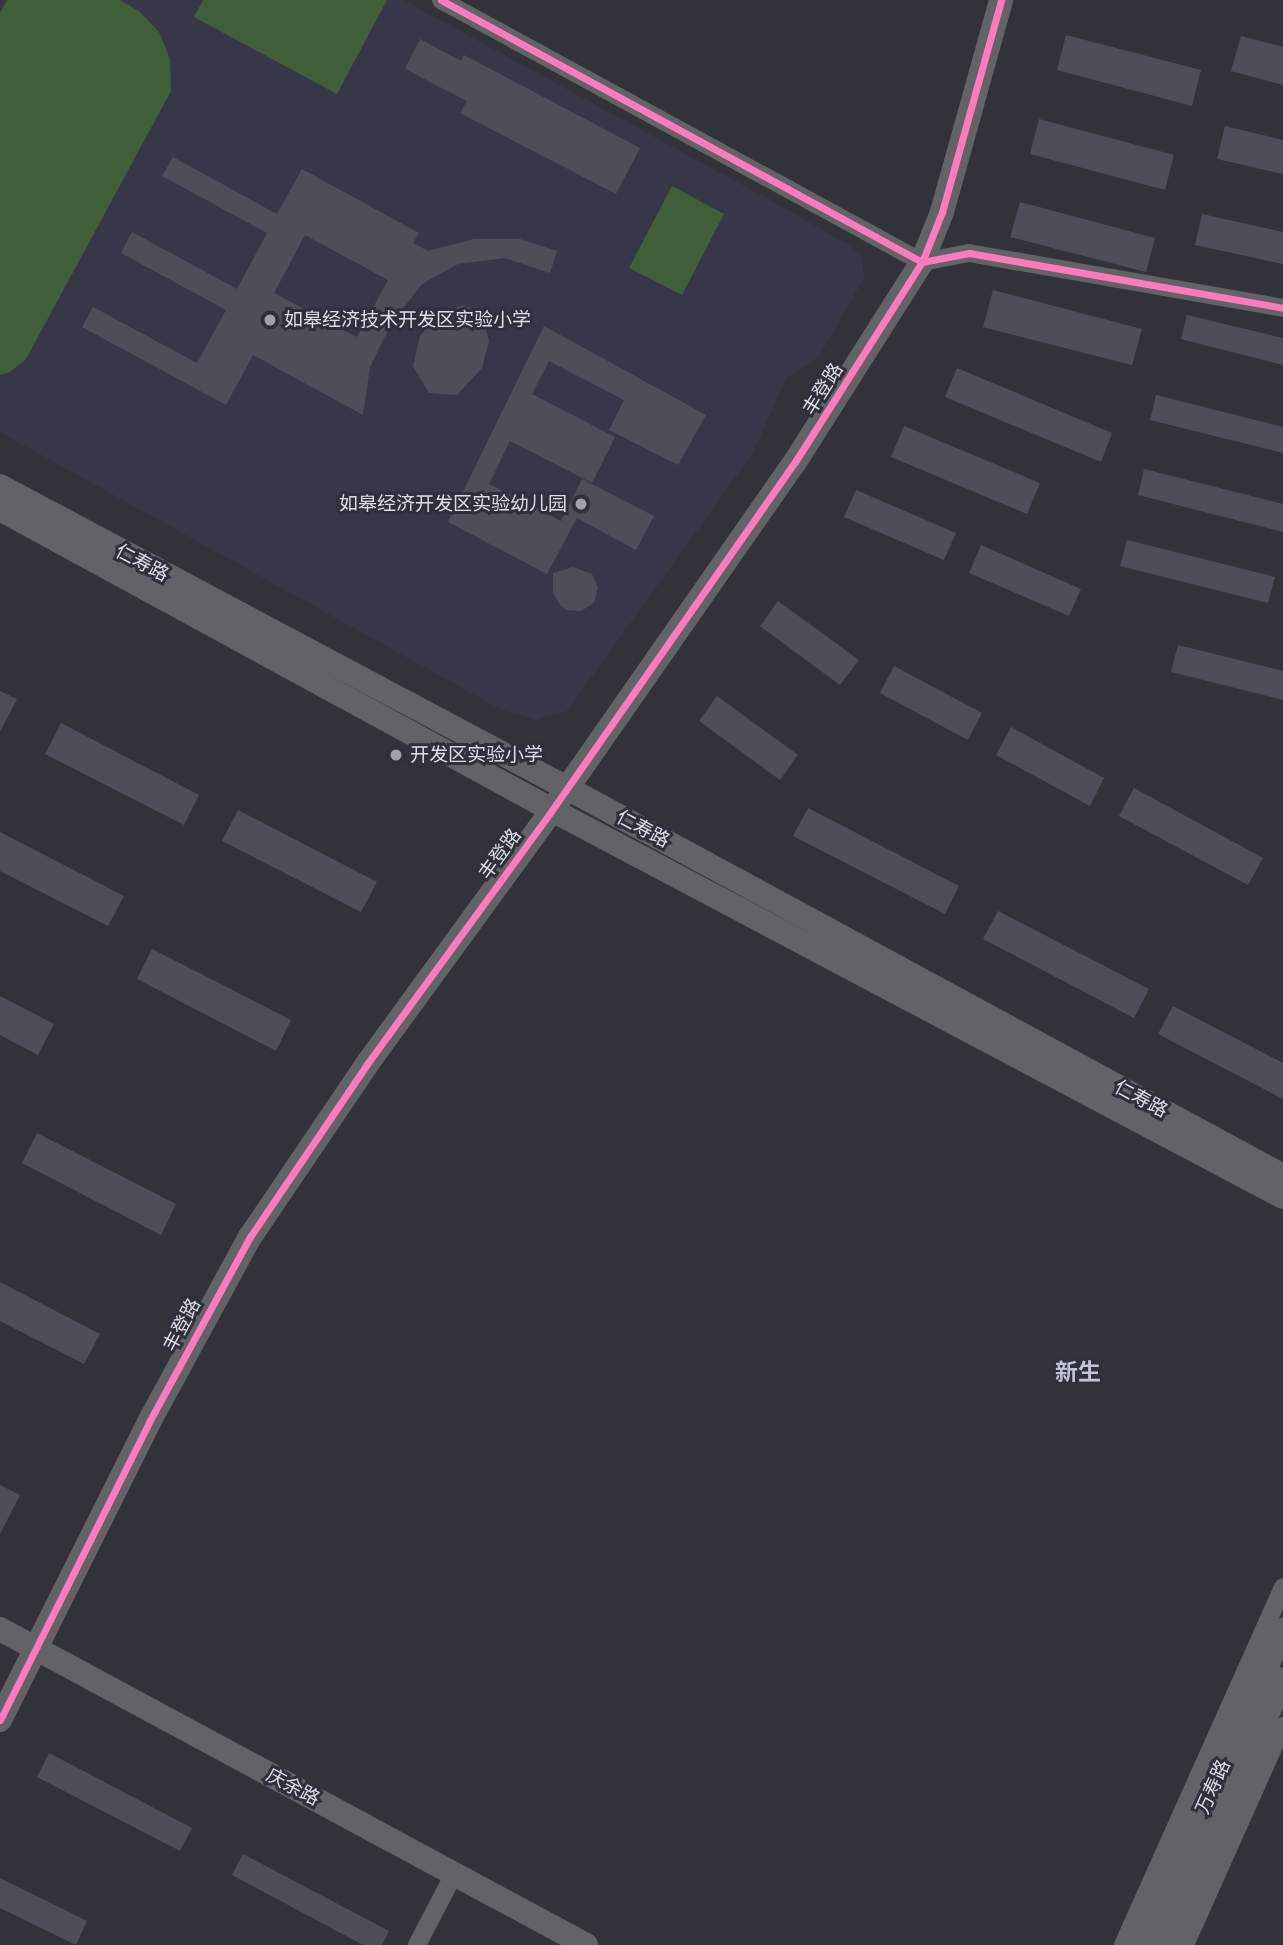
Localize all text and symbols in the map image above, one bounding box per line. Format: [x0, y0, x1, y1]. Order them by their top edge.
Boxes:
place label: 如皋经济技术开发区实验小学 [284, 309, 531, 331]
marker: 如皋经济技术开发区实验小学 [262, 312, 278, 328]
street label: 丰登路 [798, 359, 848, 419]
place label: 如皋经济开发区实验幼儿园 [339, 493, 567, 515]
marker: 如皋经济开发区实验幼儿园 [573, 496, 589, 512]
street label: 仁寿路 [111, 540, 173, 586]
place label: 开发区实验小学 [410, 744, 543, 766]
marker: 开发区实验小学 [388, 747, 404, 763]
street label: 仁寿路 [612, 806, 674, 852]
street label: 丰登路 [474, 824, 526, 884]
street label: 仁寿路 [1110, 1076, 1172, 1122]
street label: 丰登路 [159, 1294, 205, 1356]
district label: 新生 [1055, 1358, 1101, 1386]
street label: 万寿路 [1191, 1756, 1235, 1818]
street label: 庆余路 [262, 1764, 324, 1810]

